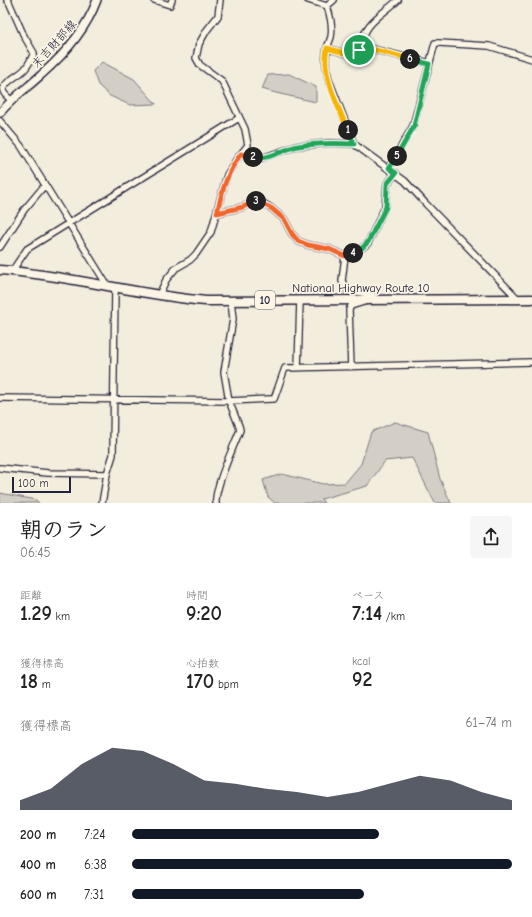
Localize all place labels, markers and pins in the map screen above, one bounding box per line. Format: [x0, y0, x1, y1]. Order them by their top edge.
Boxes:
pin [342, 33, 376, 67]
pin: 6 [400, 49, 420, 69]
pin: 1 [338, 120, 358, 140]
pin: 5 [387, 146, 407, 166]
pin: 2 [243, 147, 263, 167]
pin: 3 [246, 191, 266, 211]
pin: 4 [343, 243, 363, 263]

